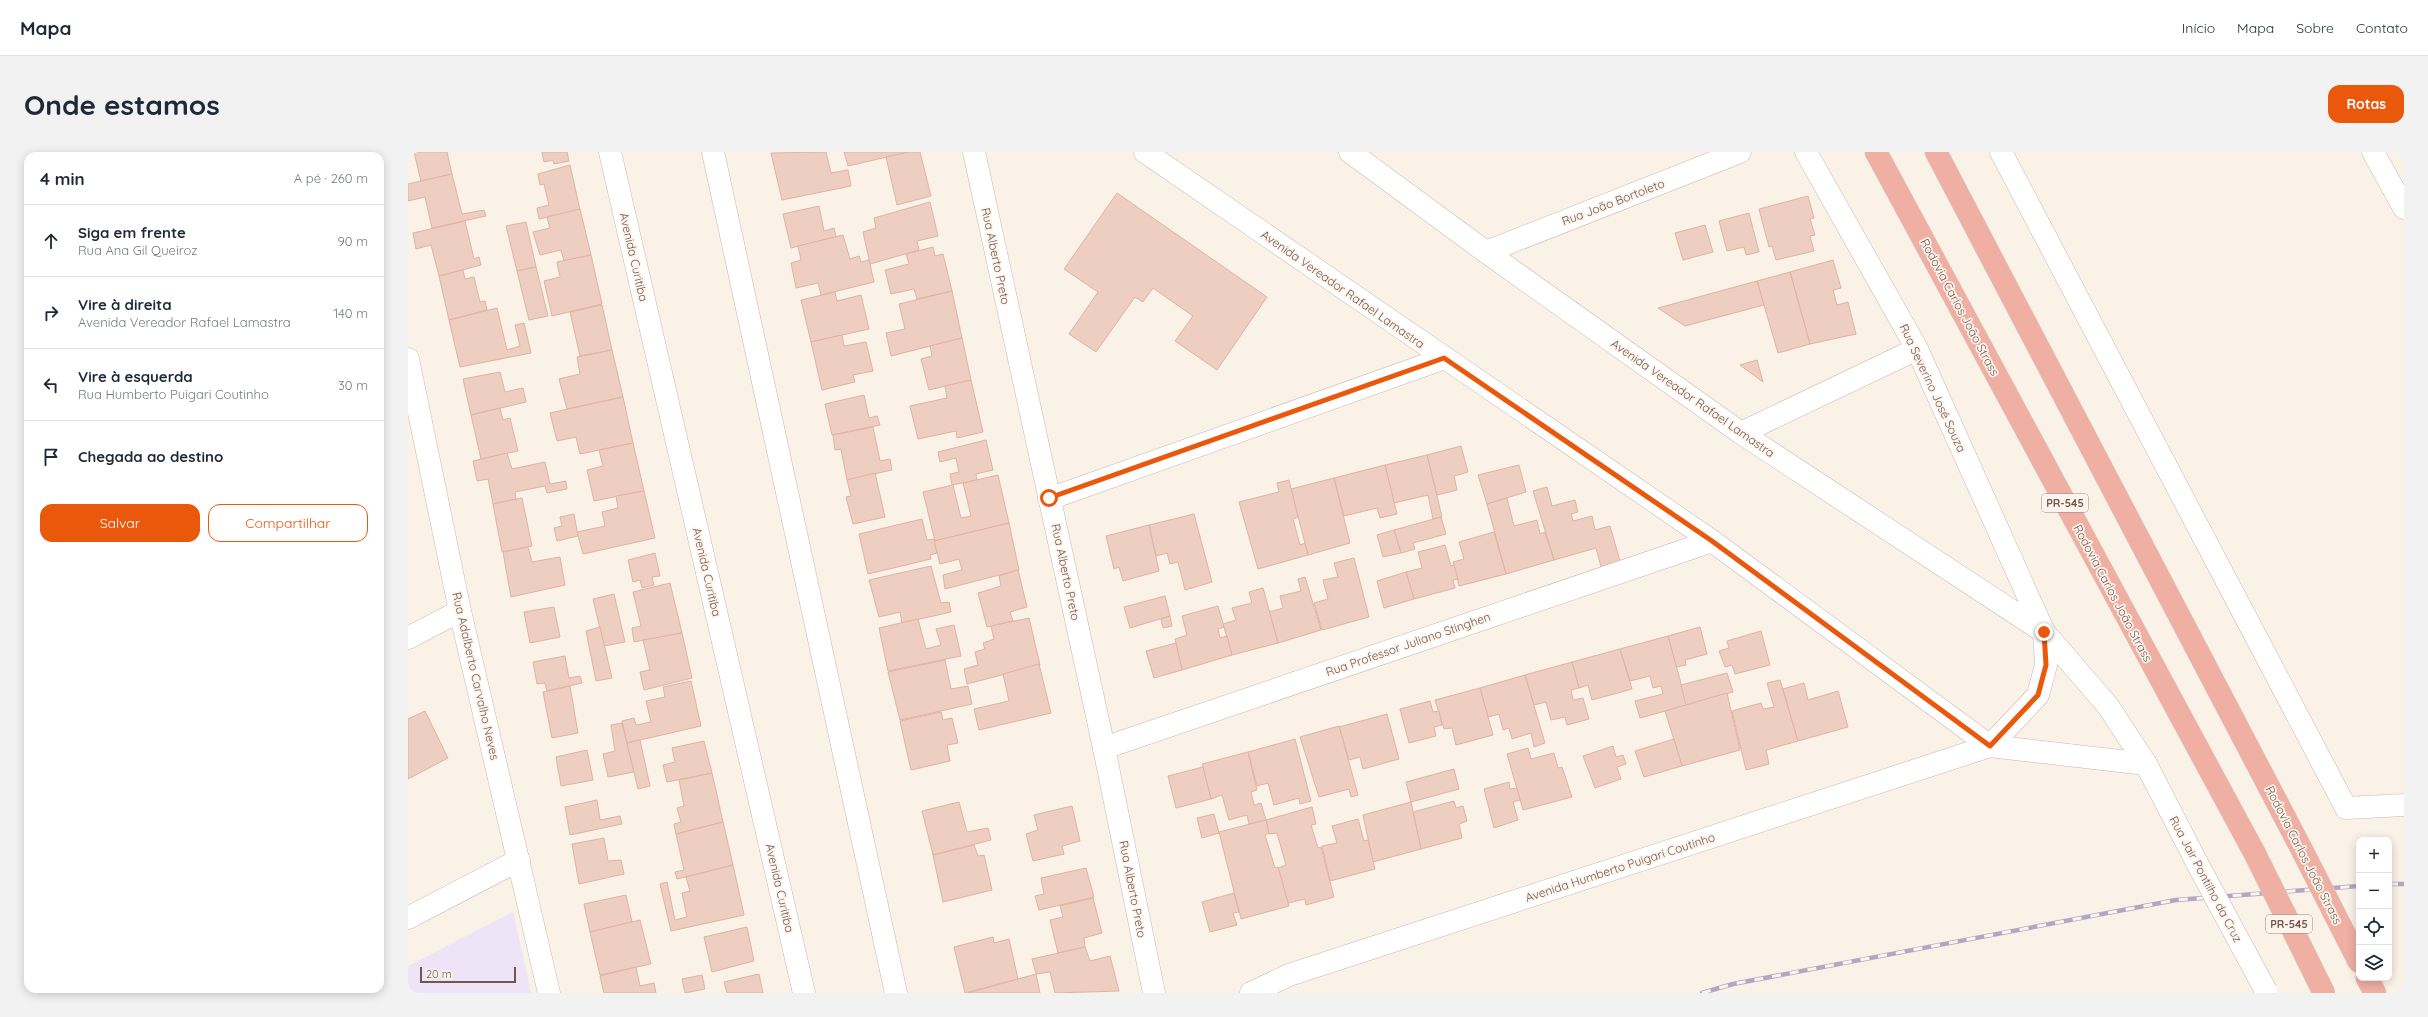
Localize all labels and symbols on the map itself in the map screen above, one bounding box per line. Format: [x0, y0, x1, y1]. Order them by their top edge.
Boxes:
street label: Rua João Bortoleto [1560, 176, 1666, 228]
street label: Rua Alberto Preto [978, 206, 1014, 306]
street label: Avenida Curitiba [616, 211, 652, 303]
street label: Avenida Vereador Rafael Lamastra [1258, 227, 1428, 351]
street label: Rodovia Carlos João Strass [1917, 236, 2003, 379]
street label: Rua Severino José Souza [1897, 321, 1969, 455]
street label: Avenida Vereador Rafael Lamastra [1608, 336, 1778, 460]
route start [1040, 489, 1058, 507]
road number: PR-545 [2042, 494, 2088, 512]
street label: Rua Alberto Preto [1048, 522, 1084, 622]
street label: Rodovia Carlos João Strass [2070, 522, 2156, 665]
street label: Avenida Curitiba [689, 526, 725, 618]
street label: Rua Adalberto Carvalho Neves [449, 591, 503, 762]
street label: Rua Professor Juliano Stinghen [1324, 609, 1492, 679]
route end [2035, 623, 2053, 641]
street label: Rodovia Carlos João Strass [2262, 783, 2346, 927]
street label: Rua Jair Pontilho da Cruz [2166, 813, 2246, 945]
street label: Avenida Humberto Puigari Coutinho [1523, 829, 1717, 905]
street label: Rua Alberto Preto [1116, 839, 1150, 939]
street label: Avenida Curitiba [762, 842, 798, 934]
road number: PR-545 [2266, 915, 2312, 933]
scale bar [420, 965, 516, 984]

